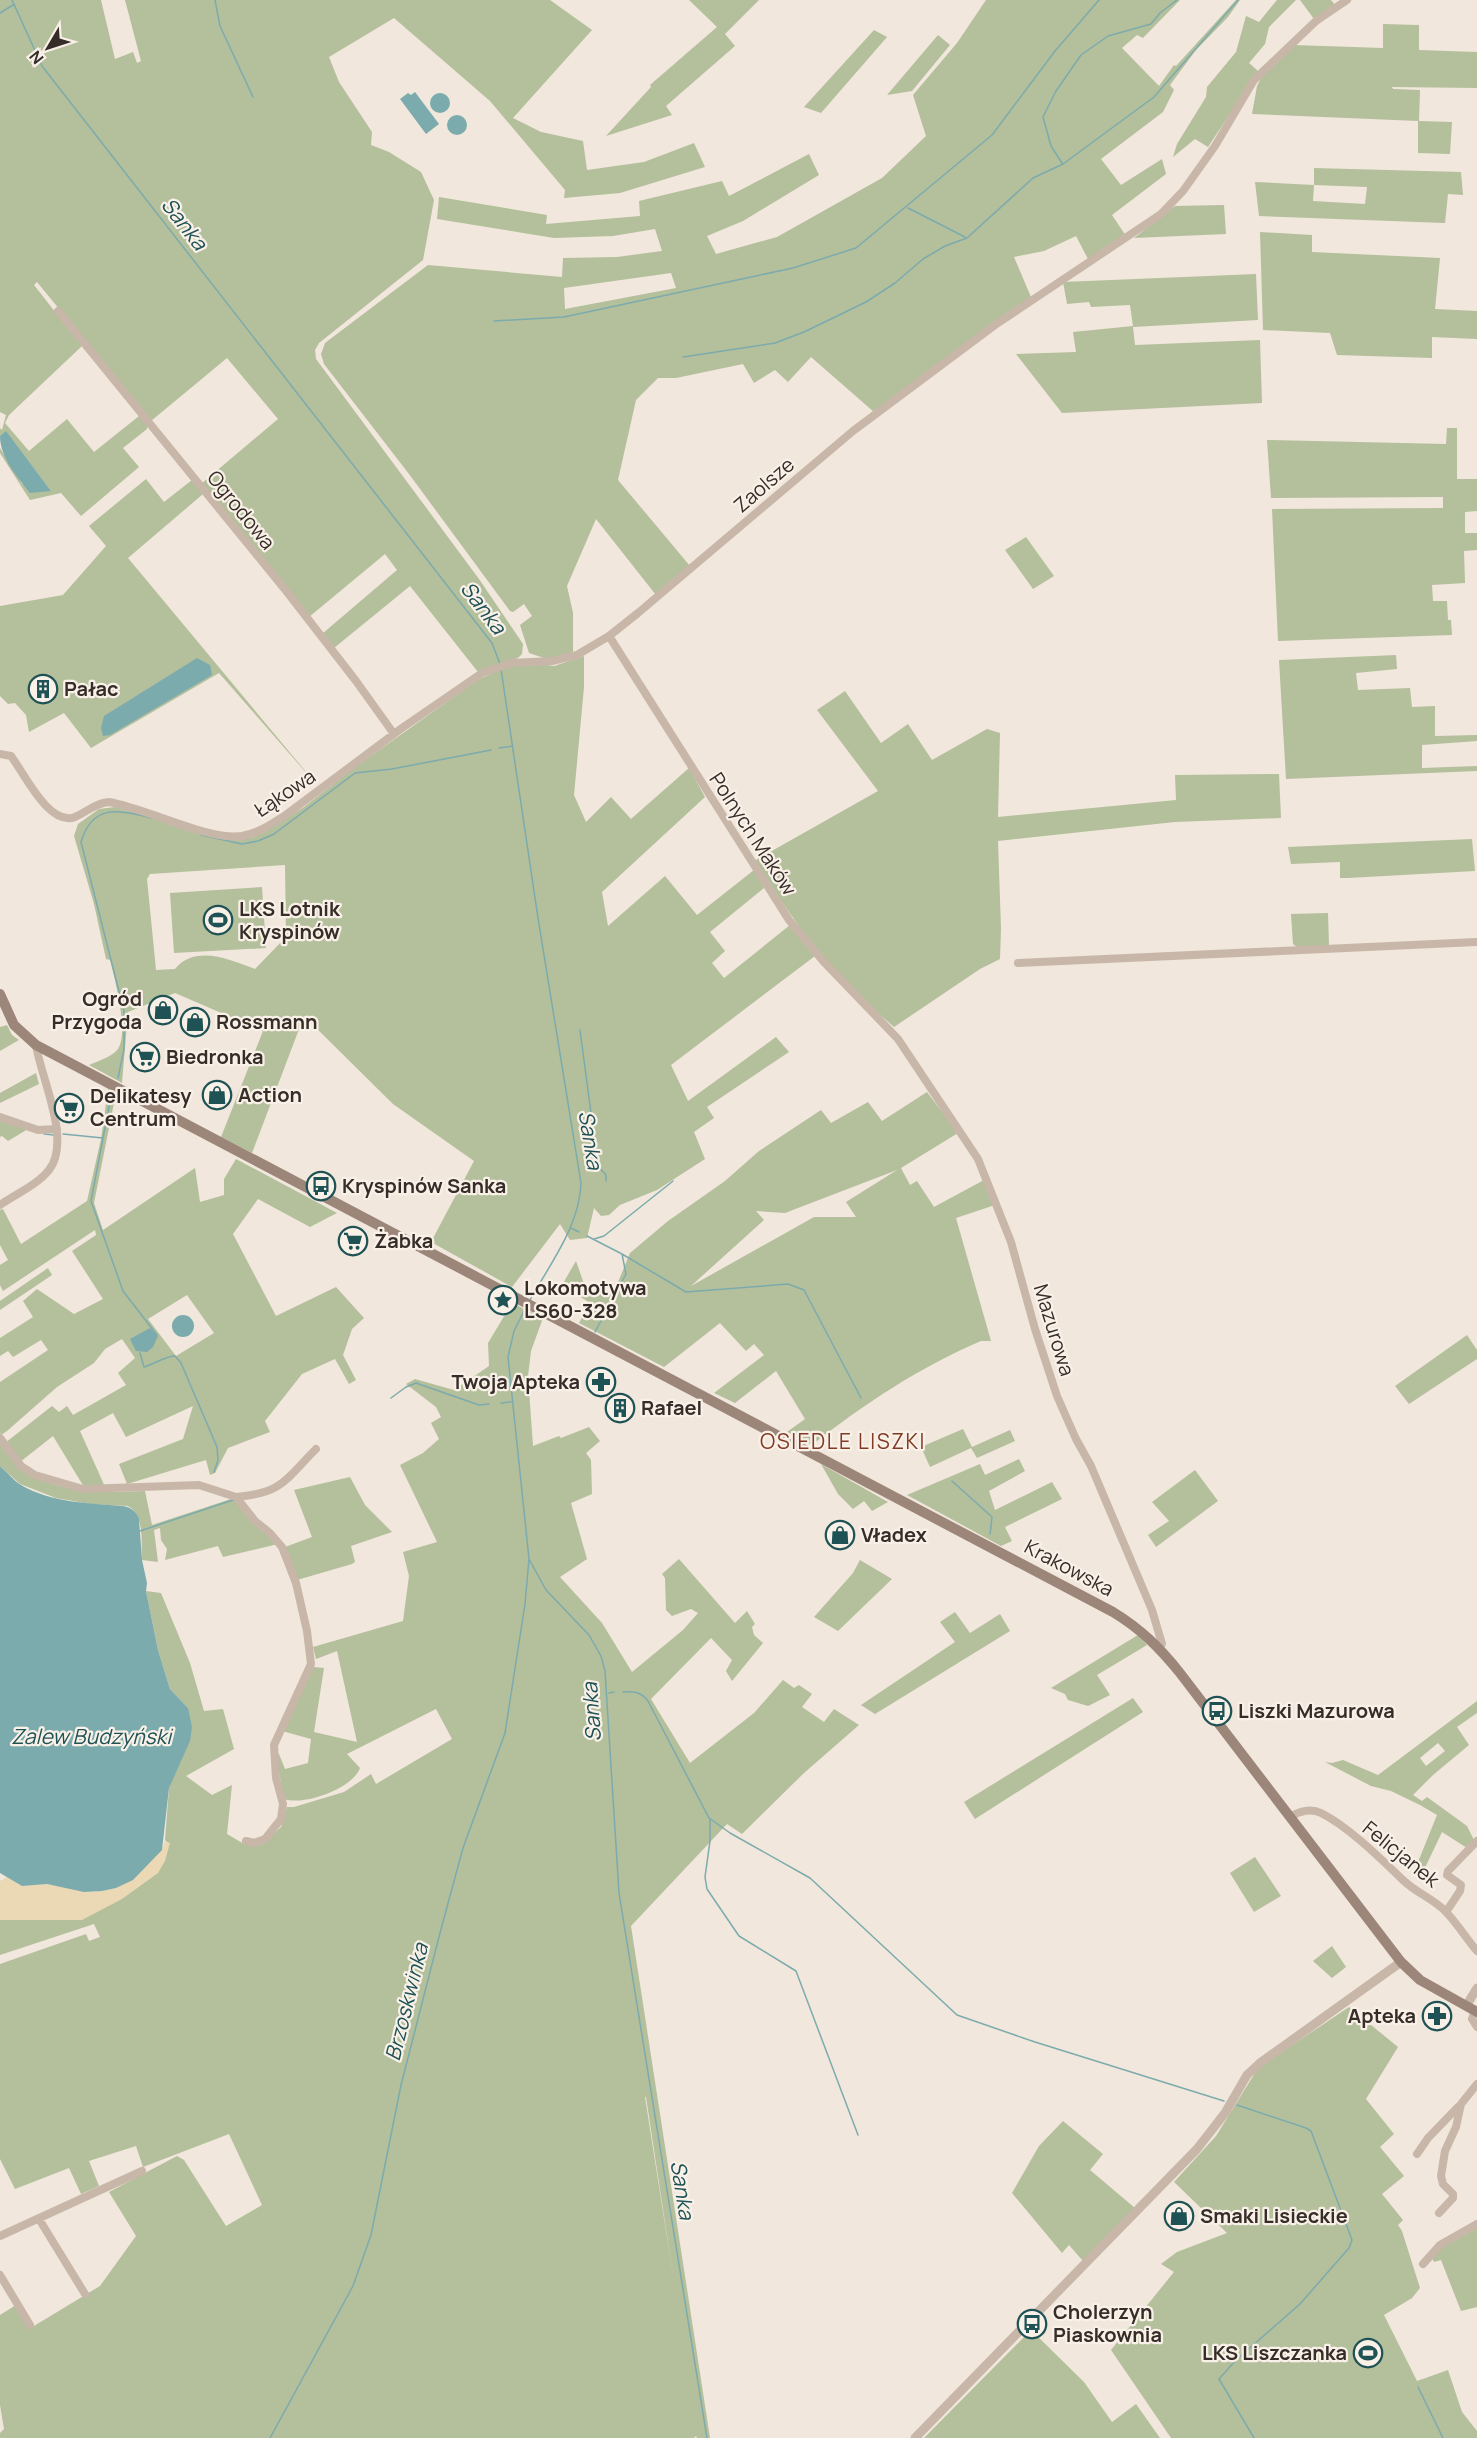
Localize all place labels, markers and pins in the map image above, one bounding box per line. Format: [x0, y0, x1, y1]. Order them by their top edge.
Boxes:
building icon: Pałac [27, 673, 59, 705]
place label: Pałac [64, 675, 119, 702]
place label: LKS Lotnik Kryspinów [239, 895, 341, 945]
sports icon: LKS Lotnik Kryspinów [202, 904, 234, 936]
place label: Ogród Przygoda [51, 985, 142, 1035]
shop icon: Ogród Przygoda [147, 994, 179, 1026]
shop icon: Rossmann [179, 1006, 211, 1038]
place label: Rossmann [216, 1008, 318, 1035]
supermarket icon: Biedronka [129, 1041, 161, 1073]
place label: Biedronka [166, 1043, 264, 1070]
shop icon: Action [201, 1079, 233, 1111]
place label: Action [238, 1081, 302, 1108]
place label: Delikatesy Centrum [90, 1082, 192, 1132]
supermarket icon: Delikatesy Centrum [53, 1092, 85, 1124]
bus stop icon: Kryspinów Sanka [305, 1170, 337, 1202]
place label: Kryspinów Sanka [342, 1172, 506, 1199]
supermarket icon: Żabka [337, 1225, 369, 1257]
place label: Żabka [374, 1227, 433, 1254]
place label: Lokomotywa LS60-328 [524, 1274, 647, 1324]
place icon: Lokomotywa LS60-328 [487, 1284, 519, 1316]
pharmacy icon: Twoja Apteka [585, 1366, 617, 1398]
place label: Twoja Apteka [452, 1368, 580, 1395]
building icon: Rafael [604, 1392, 636, 1424]
place label: Rafael [641, 1394, 702, 1421]
shop icon: Vładex [824, 1519, 856, 1551]
place label: Vładex [861, 1521, 927, 1548]
bus stop icon: Liszki Mazurowa [1201, 1695, 1233, 1727]
place label: Liszki Mazurowa [1238, 1697, 1395, 1724]
pharmacy icon: Apteka [1421, 2000, 1453, 2032]
place label: Apteka [1348, 2002, 1416, 2029]
shop icon: Smaki Lisieckie [1163, 2200, 1195, 2232]
place label: Smaki Lisieckie [1200, 2202, 1348, 2229]
place label: Cholerzyn Piaskownia [1053, 2298, 1162, 2348]
bus stop icon: Cholerzyn Piaskownia [1016, 2308, 1048, 2340]
sports icon: LKS Liszczanka [1352, 2337, 1384, 2369]
place label: LKS Liszczanka [1202, 2339, 1347, 2366]

